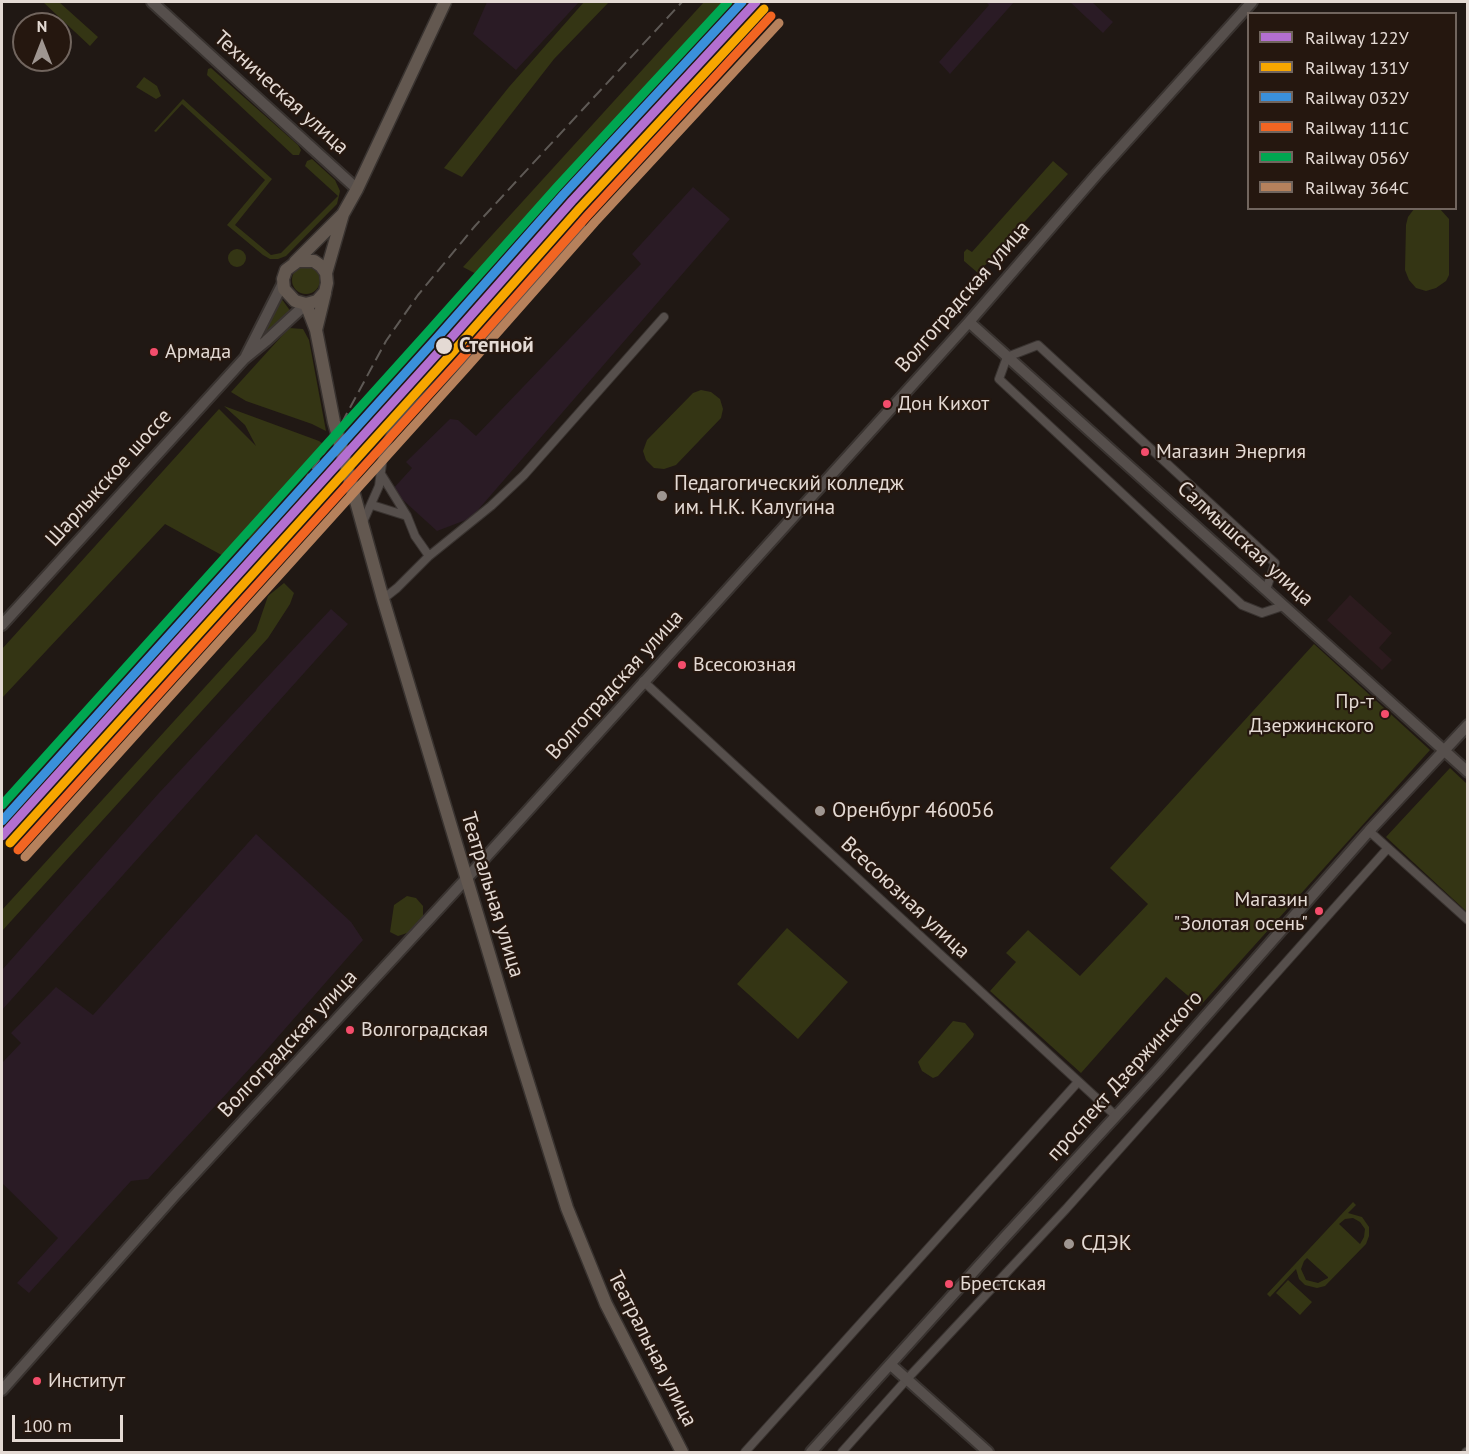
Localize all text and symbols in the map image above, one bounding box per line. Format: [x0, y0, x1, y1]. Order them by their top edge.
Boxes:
north arrow [12, 12, 72, 72]
legend [1247, 12, 1457, 210]
text: N [37, 16, 47, 36]
street label: Техническая улица [208, 26, 354, 160]
text: Railway 122У [1305, 26, 1409, 49]
text: Railway 131У [1305, 56, 1409, 79]
text: Railway 032У [1305, 86, 1409, 109]
text: Railway 111С [1305, 116, 1409, 139]
text: Railway 056У [1305, 146, 1409, 169]
text: Railway 364С [1305, 176, 1409, 199]
street label: Волгоградская улица [890, 216, 1036, 378]
place label: Степной [459, 333, 534, 359]
marker: Степной [434, 336, 454, 356]
place label: Армада [165, 340, 231, 364]
marker: Армада [148, 346, 160, 358]
place label: Дон Кихот [898, 392, 989, 416]
marker: Дон Кихот [881, 398, 893, 410]
street label: Шарлыкское шоссе [41, 404, 177, 552]
place label: Магазин Энергия [1156, 440, 1306, 464]
marker: Магазин Энергия [1139, 446, 1151, 458]
place label: Педагогический колледж им. Н.К. Калугина [674, 471, 904, 521]
street label: Салмышская улица [1172, 476, 1318, 612]
marker: Педагогический колледж им. Н.К. Калугина [655, 489, 669, 503]
street label: Волгоградская улица [541, 605, 689, 765]
place label: Всесоюзная [693, 653, 796, 677]
marker: Всесоюзная [676, 659, 688, 671]
place label: Пр-т Дзержинского [1249, 690, 1374, 737]
marker: Пр-т Дзержинского [1379, 708, 1391, 720]
place label: Оренбург 460056 [832, 798, 994, 824]
marker: Оренбург 460056 [813, 804, 827, 818]
street label: Театральная улица [455, 809, 529, 981]
street label: Всесоюзная улица [835, 832, 975, 964]
place label: Магазин "Золотая осень" [1173, 888, 1308, 935]
marker: Магазин "Золотая осень" [1313, 905, 1325, 917]
street label: Волгоградская улица [213, 965, 363, 1123]
street label: проспект Дзержинского [1042, 986, 1208, 1166]
place label: Волгоградская [361, 1018, 488, 1042]
marker: Волгоградская [344, 1024, 356, 1036]
place label: СДЭК [1081, 1231, 1132, 1257]
marker: СДЭК [1062, 1237, 1076, 1251]
street label: Театральная улица [602, 1267, 702, 1431]
place label: Брестская [960, 1272, 1046, 1296]
marker: Брестская [943, 1278, 955, 1290]
place label: Институт [48, 1369, 125, 1393]
marker: Институт [31, 1375, 43, 1387]
scale bar [15, 1403, 126, 1441]
text: 100 m [23, 1414, 72, 1437]

